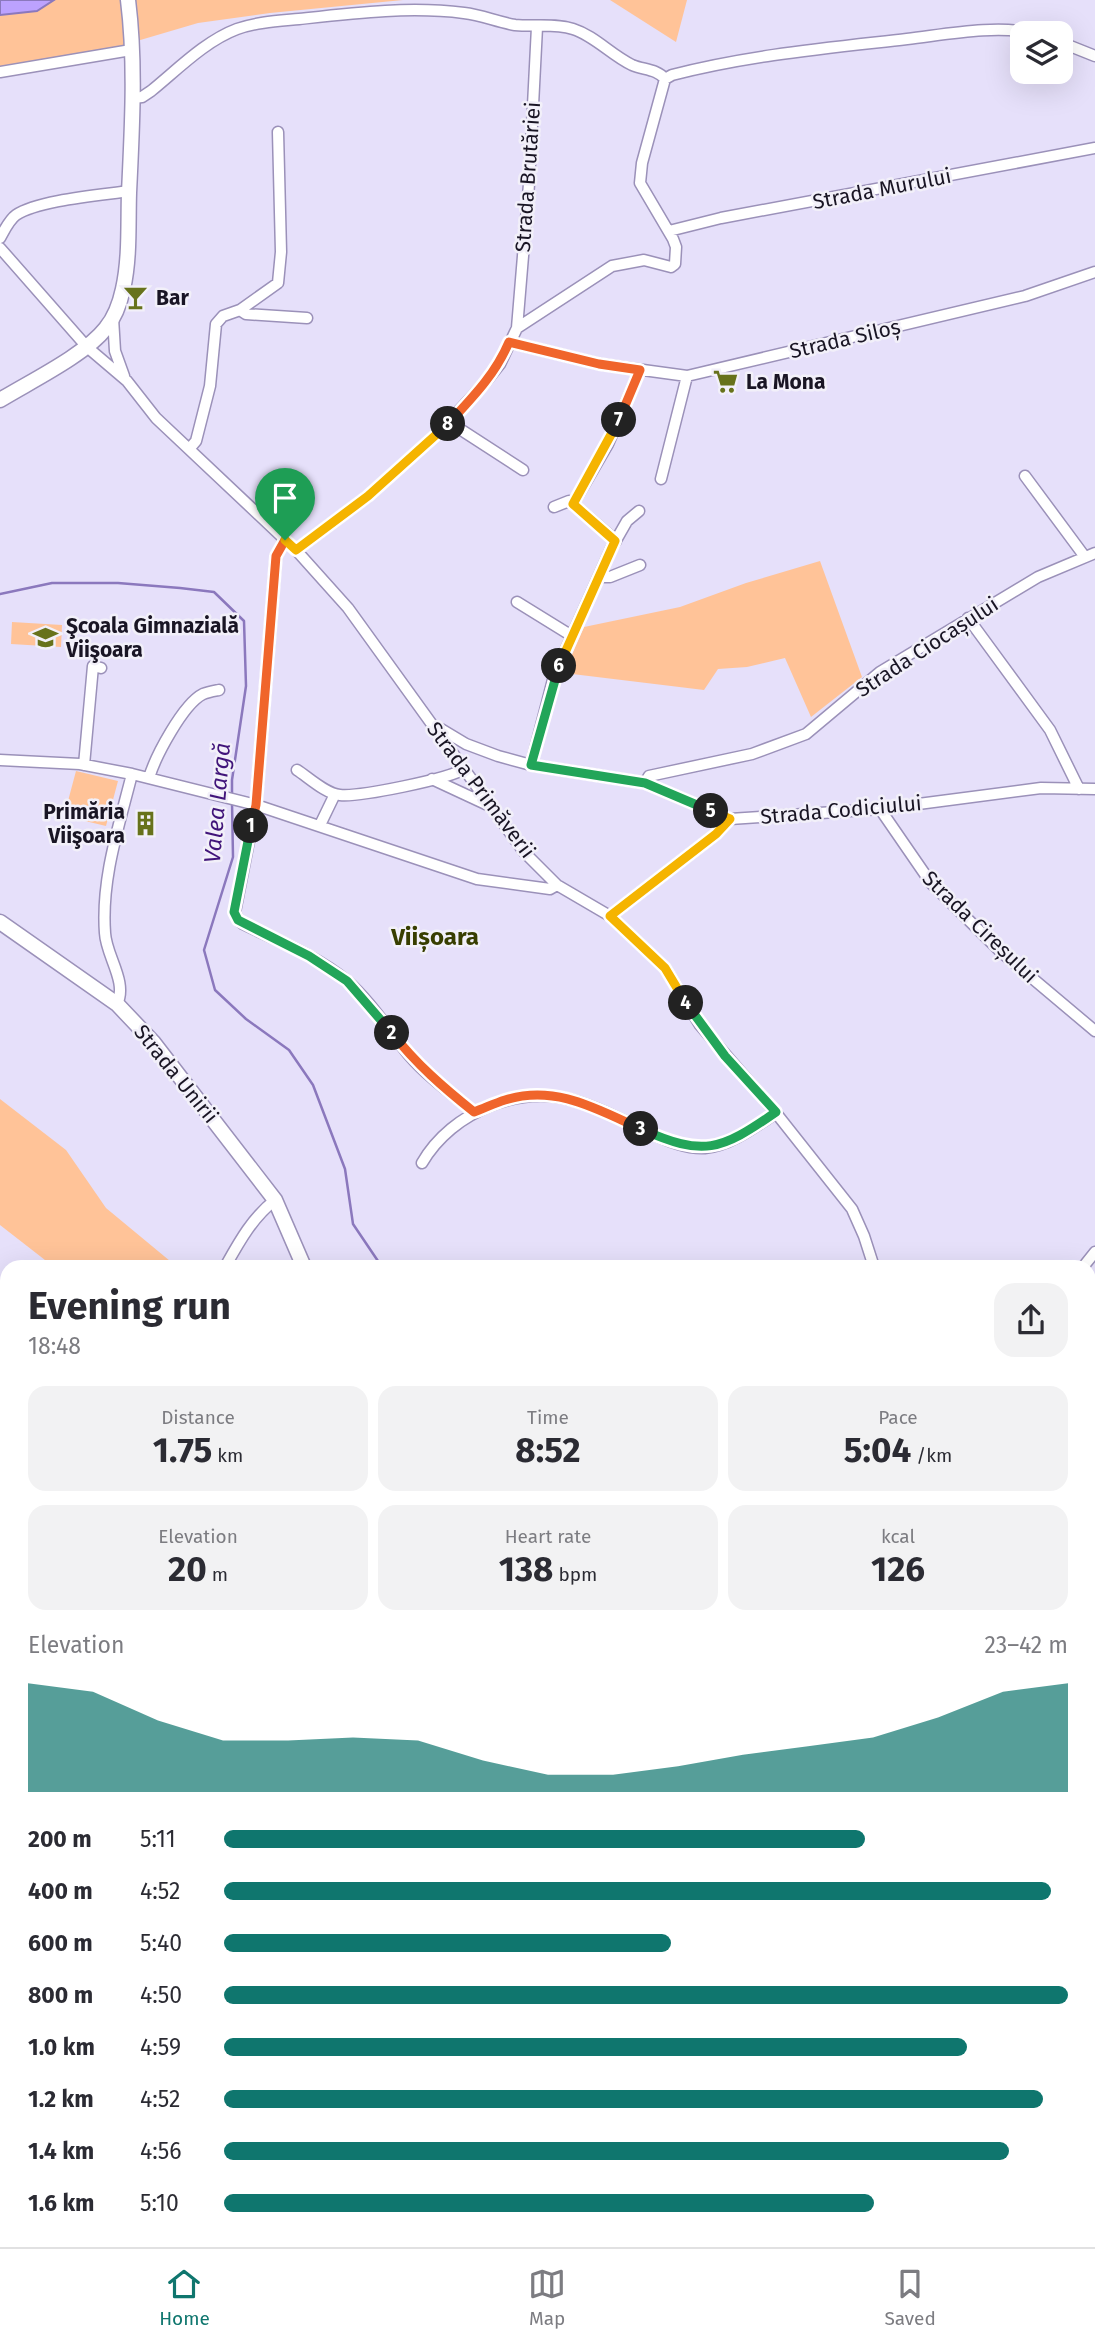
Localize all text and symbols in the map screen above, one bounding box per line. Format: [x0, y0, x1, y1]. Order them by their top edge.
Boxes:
map controls [1010, 21, 1073, 84]
button: layers [1010, 21, 1073, 84]
street label: Strada Brutăriei [510, 101, 546, 253]
street label: Strada Murului [811, 163, 953, 215]
bar icon: Bar [122, 284, 150, 312]
place label: Bar [156, 285, 189, 311]
street label: Strada Siloș [787, 314, 903, 364]
supermarket icon: La Mona [712, 368, 740, 396]
place label: La Mona [746, 369, 825, 395]
pin: 7 [602, 402, 636, 438]
pin: 8 [430, 406, 466, 442]
text: 7 [614, 408, 623, 431]
text: 8 [442, 412, 453, 435]
pin [255, 468, 315, 540]
icon: arrive [266, 479, 304, 517]
street label: Strada Ciocașului [851, 591, 1003, 703]
place label: Şcoala Gimnazială Viişoara [65, 613, 239, 663]
school or university icon: Şcoala Gimnazială Viişoara [32, 624, 60, 652]
pin: 6 [542, 648, 576, 684]
text: 6 [553, 654, 564, 677]
street label: Strada Primăverii [421, 717, 541, 863]
water label: Valea Largă [198, 742, 236, 864]
street label: Strada Codiciului [759, 790, 923, 830]
pin: 5 [694, 794, 728, 828]
place label: Primăria Viişoara [43, 799, 125, 849]
text: 5 [705, 799, 716, 822]
pin: 1 [233, 808, 268, 844]
building icon: Primăria Viişoara [131, 810, 159, 838]
text: 1 [246, 814, 255, 837]
street label: Strada Cireșului [917, 865, 1043, 989]
district label: Viișoara [390, 923, 479, 953]
pin: 4 [668, 986, 704, 1020]
text: 4 [680, 991, 691, 1014]
pin: 2 [374, 1016, 410, 1050]
street label: Strada Unirii [128, 1019, 224, 1129]
text: 2 [387, 1021, 396, 1044]
pin: 3 [624, 1112, 658, 1146]
text: 3 [636, 1117, 645, 1140]
text: Evening run [28, 1283, 231, 1329]
button: share [994, 1283, 1068, 1357]
text: 18:48 [28, 1332, 81, 1360]
text: Distance [161, 1406, 235, 1429]
text: Time [527, 1406, 569, 1429]
text: Pace [878, 1406, 918, 1429]
text: 1.75 [153, 1429, 212, 1471]
text: 8:52 [515, 1429, 581, 1471]
text: 5:04 [844, 1429, 911, 1471]
text: km [212, 1444, 243, 1467]
text: /km [911, 1444, 952, 1467]
text: Elevation [158, 1525, 238, 1548]
text: Heart rate [505, 1525, 591, 1548]
text: kcal [881, 1525, 915, 1548]
text: 20 [168, 1548, 207, 1590]
text: 138 [499, 1548, 553, 1590]
text: 126 [871, 1548, 925, 1590]
text: m [207, 1563, 228, 1586]
text: bpm [553, 1563, 597, 1586]
text: Elevation [28, 1631, 124, 1659]
text: 23–42 m [985, 1631, 1068, 1659]
text: 200 m [28, 1825, 92, 1853]
text: 5:11 [140, 1825, 176, 1853]
text: 400 m [28, 1877, 93, 1905]
text: 4:52 [140, 1877, 180, 1905]
text: 600 m [28, 1929, 93, 1957]
text: 5:40 [140, 1929, 182, 1957]
text: 800 m [28, 1981, 93, 2009]
text: 4:50 [140, 1981, 182, 2009]
text: 1.0 km [28, 2033, 95, 2061]
text: 4:59 [140, 2033, 181, 2061]
text: 1.2 km [28, 2085, 94, 2113]
text: 4:52 [140, 2085, 180, 2113]
text: 1.4 km [28, 2137, 94, 2165]
text: 4:56 [140, 2137, 182, 2165]
text: 1.6 km [28, 2189, 95, 2217]
text: 5:10 [140, 2189, 179, 2217]
tab: Home [159, 2265, 210, 2330]
tab: Map [528, 2265, 566, 2330]
tab: Saved [884, 2265, 936, 2330]

